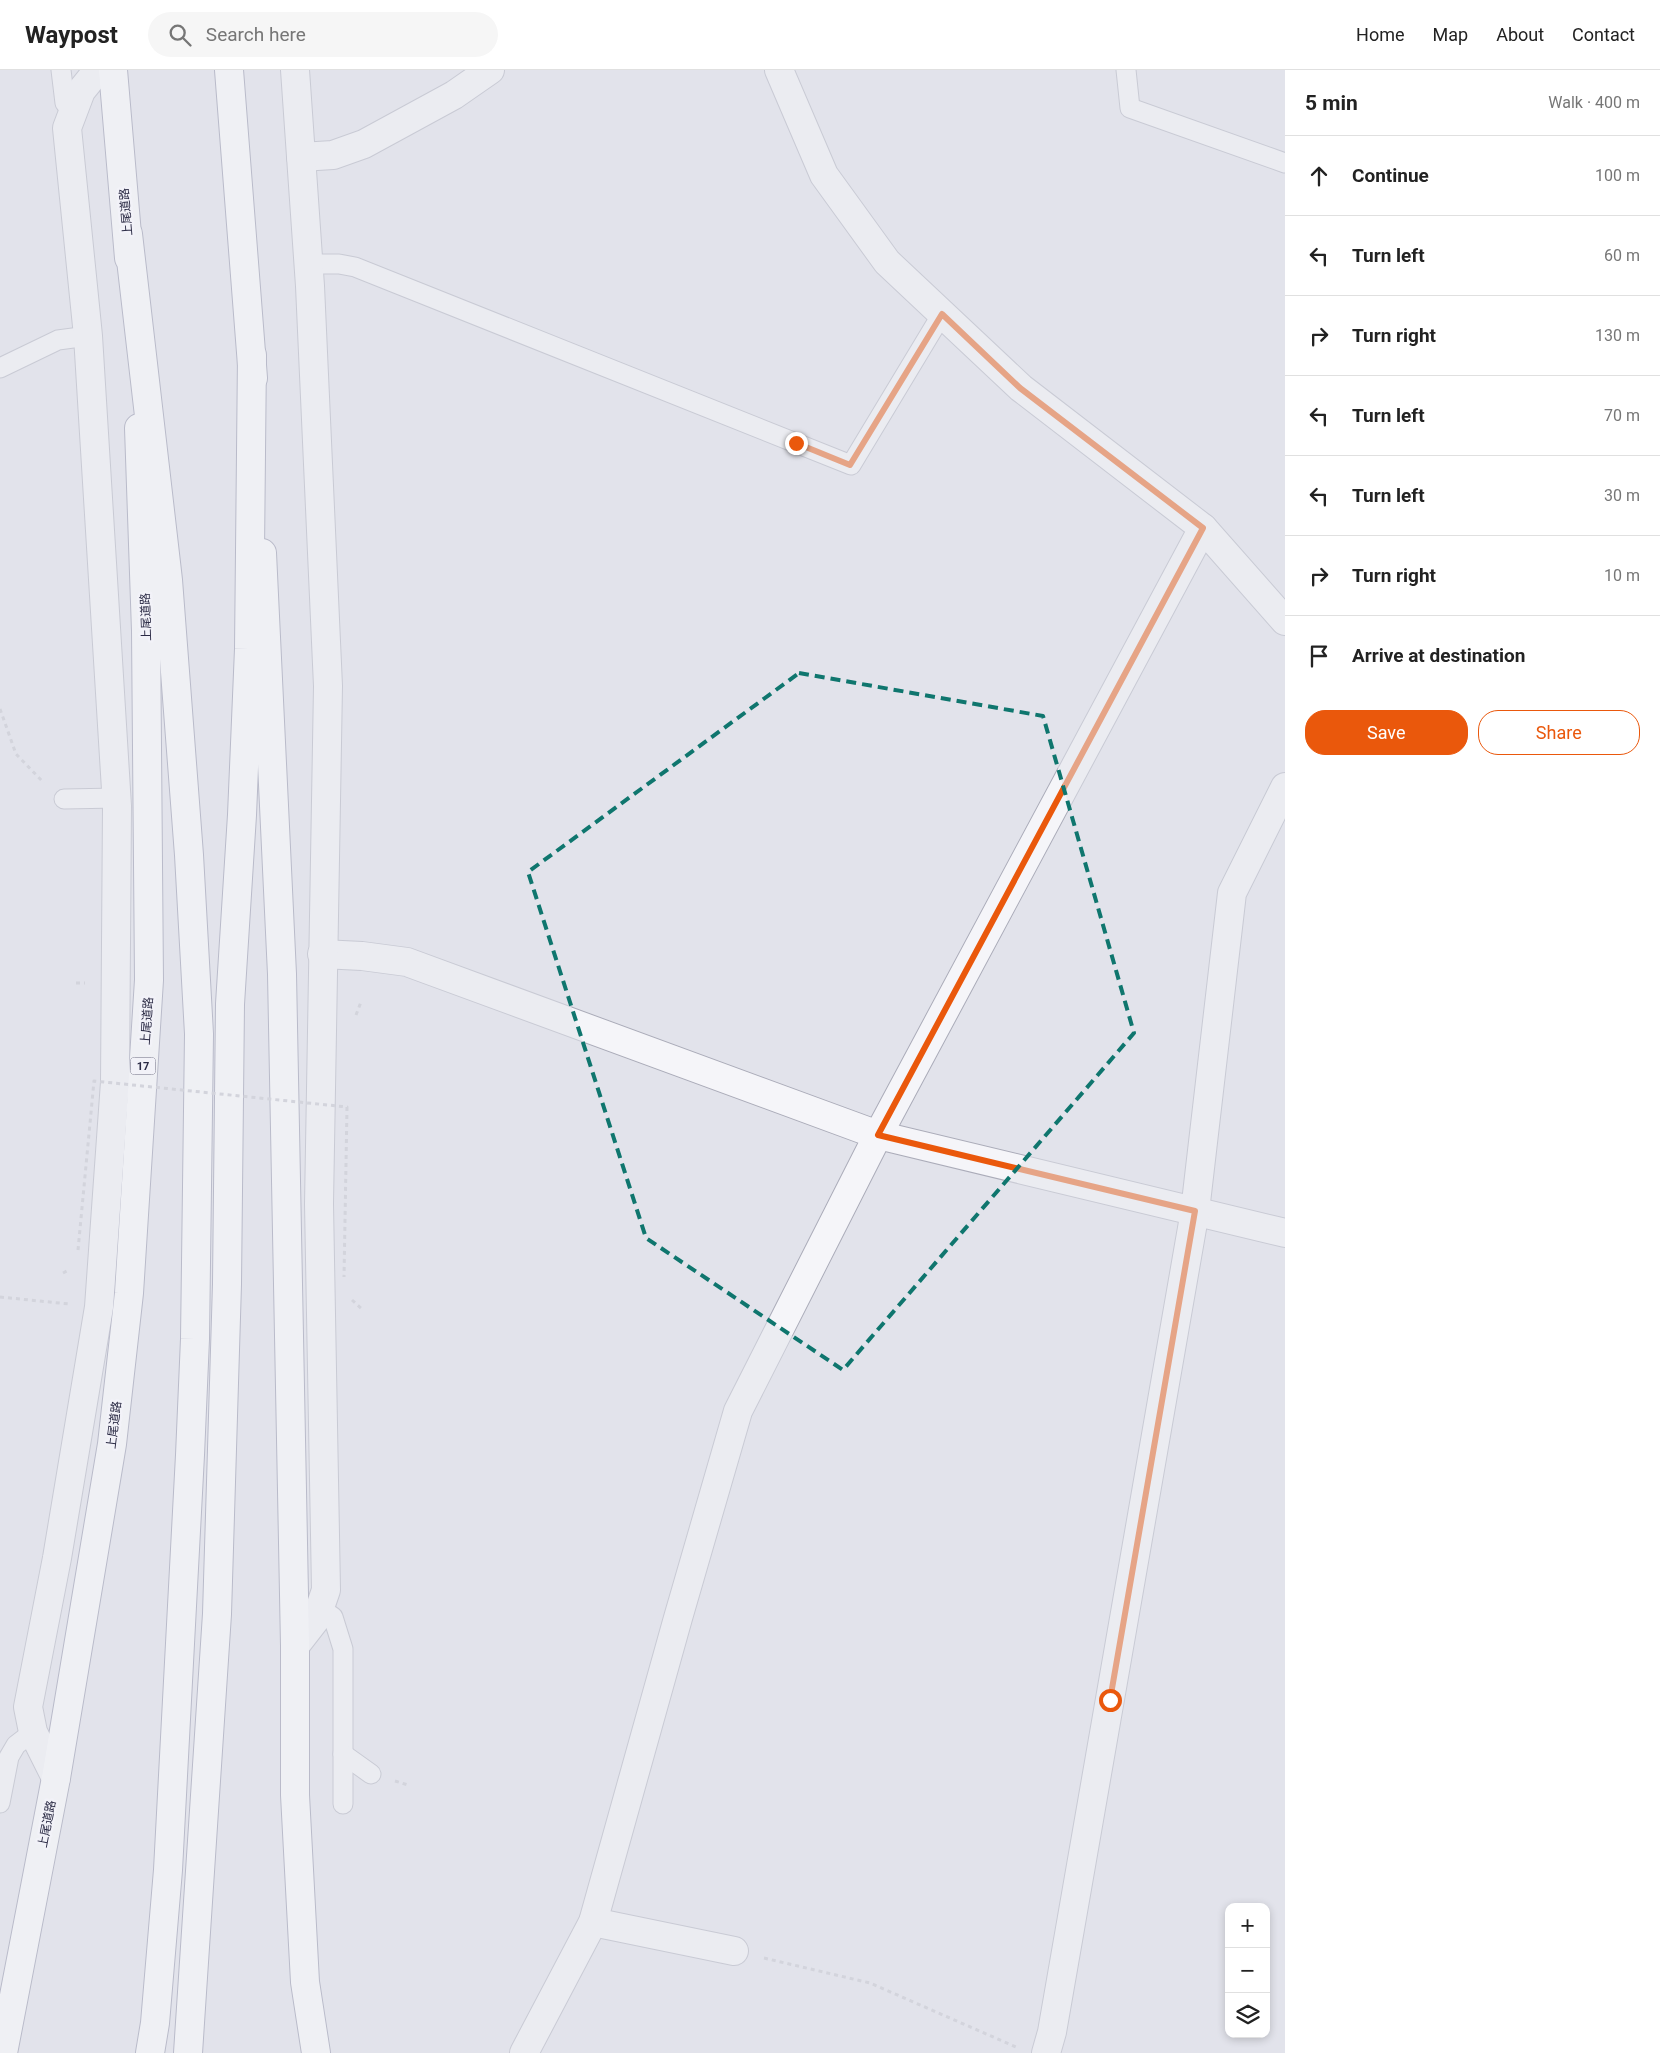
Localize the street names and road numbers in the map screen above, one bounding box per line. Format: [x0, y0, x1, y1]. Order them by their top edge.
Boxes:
street label: 上尾道路 [117, 187, 135, 237]
street label: 上尾道路 [138, 593, 154, 641]
street label: 上尾道路 [138, 997, 156, 1045]
road number: 17 [130, 1058, 156, 1074]
street label: 上尾道路 [104, 1400, 124, 1450]
street label: 上尾道路 [36, 1799, 58, 1849]

